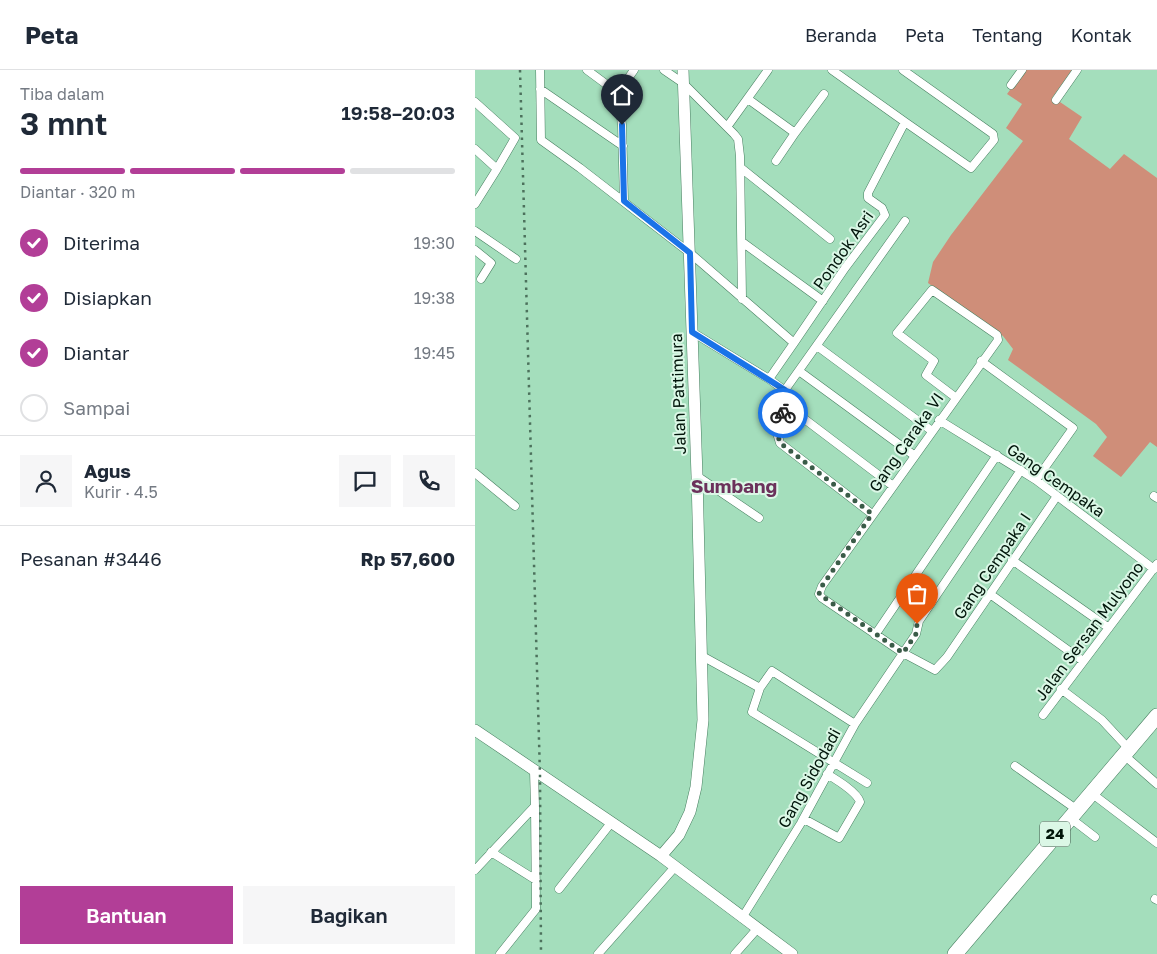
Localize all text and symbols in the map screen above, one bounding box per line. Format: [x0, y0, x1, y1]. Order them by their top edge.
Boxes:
text: Peta [25, 20, 78, 49]
text: Beranda [805, 24, 877, 46]
text: Peta [905, 24, 944, 46]
text: Tentang [972, 24, 1043, 46]
text: Kontak [1071, 24, 1132, 46]
pin [601, 74, 643, 125]
icon: home [608, 81, 636, 109]
text: Tiba dalam [20, 84, 104, 104]
text: 19:58–20:03 [341, 101, 455, 124]
text: 3 mnt [20, 104, 108, 142]
text: Diantar · 320 m [20, 182, 135, 202]
street label: Pondok Asri [808, 207, 878, 293]
icon: check [20, 229, 48, 257]
text: Diterima [63, 231, 140, 254]
text: 19:30 [413, 233, 455, 253]
icon: check [20, 284, 48, 312]
text: Disiapkan [63, 286, 152, 309]
text: 19:38 [414, 288, 455, 308]
street label: Jalan Pattimura [666, 333, 690, 455]
icon: check [20, 339, 48, 367]
text: Diantar [63, 341, 129, 364]
text: 19:45 [414, 343, 455, 363]
courier [758, 388, 808, 438]
street label: Gang Caraka VI [864, 388, 948, 496]
text: Sampai [63, 396, 130, 419]
icon: bike [769, 399, 797, 427]
street label: Gang Cempaka [1003, 439, 1109, 521]
button: person [20, 455, 72, 507]
button: chat [339, 455, 391, 507]
button: phone [403, 455, 455, 507]
text: Agus [84, 459, 131, 482]
district label: Sumbang [691, 474, 777, 497]
text: Kurir · 4.5 [84, 482, 158, 502]
street label: Gang Cempaka I [949, 509, 1035, 623]
text: Pesanan #3446 [20, 547, 162, 570]
text: Rp 57,600 [361, 547, 455, 570]
street label: Jalan Sersan Mulyono [1030, 558, 1148, 704]
pin [896, 573, 938, 624]
icon: bag [903, 580, 931, 608]
street label: Gang Sidodadi [773, 725, 845, 831]
road number: 24 [1040, 822, 1070, 846]
button: Bantuan [20, 886, 233, 944]
button: Bagikan [243, 886, 455, 944]

